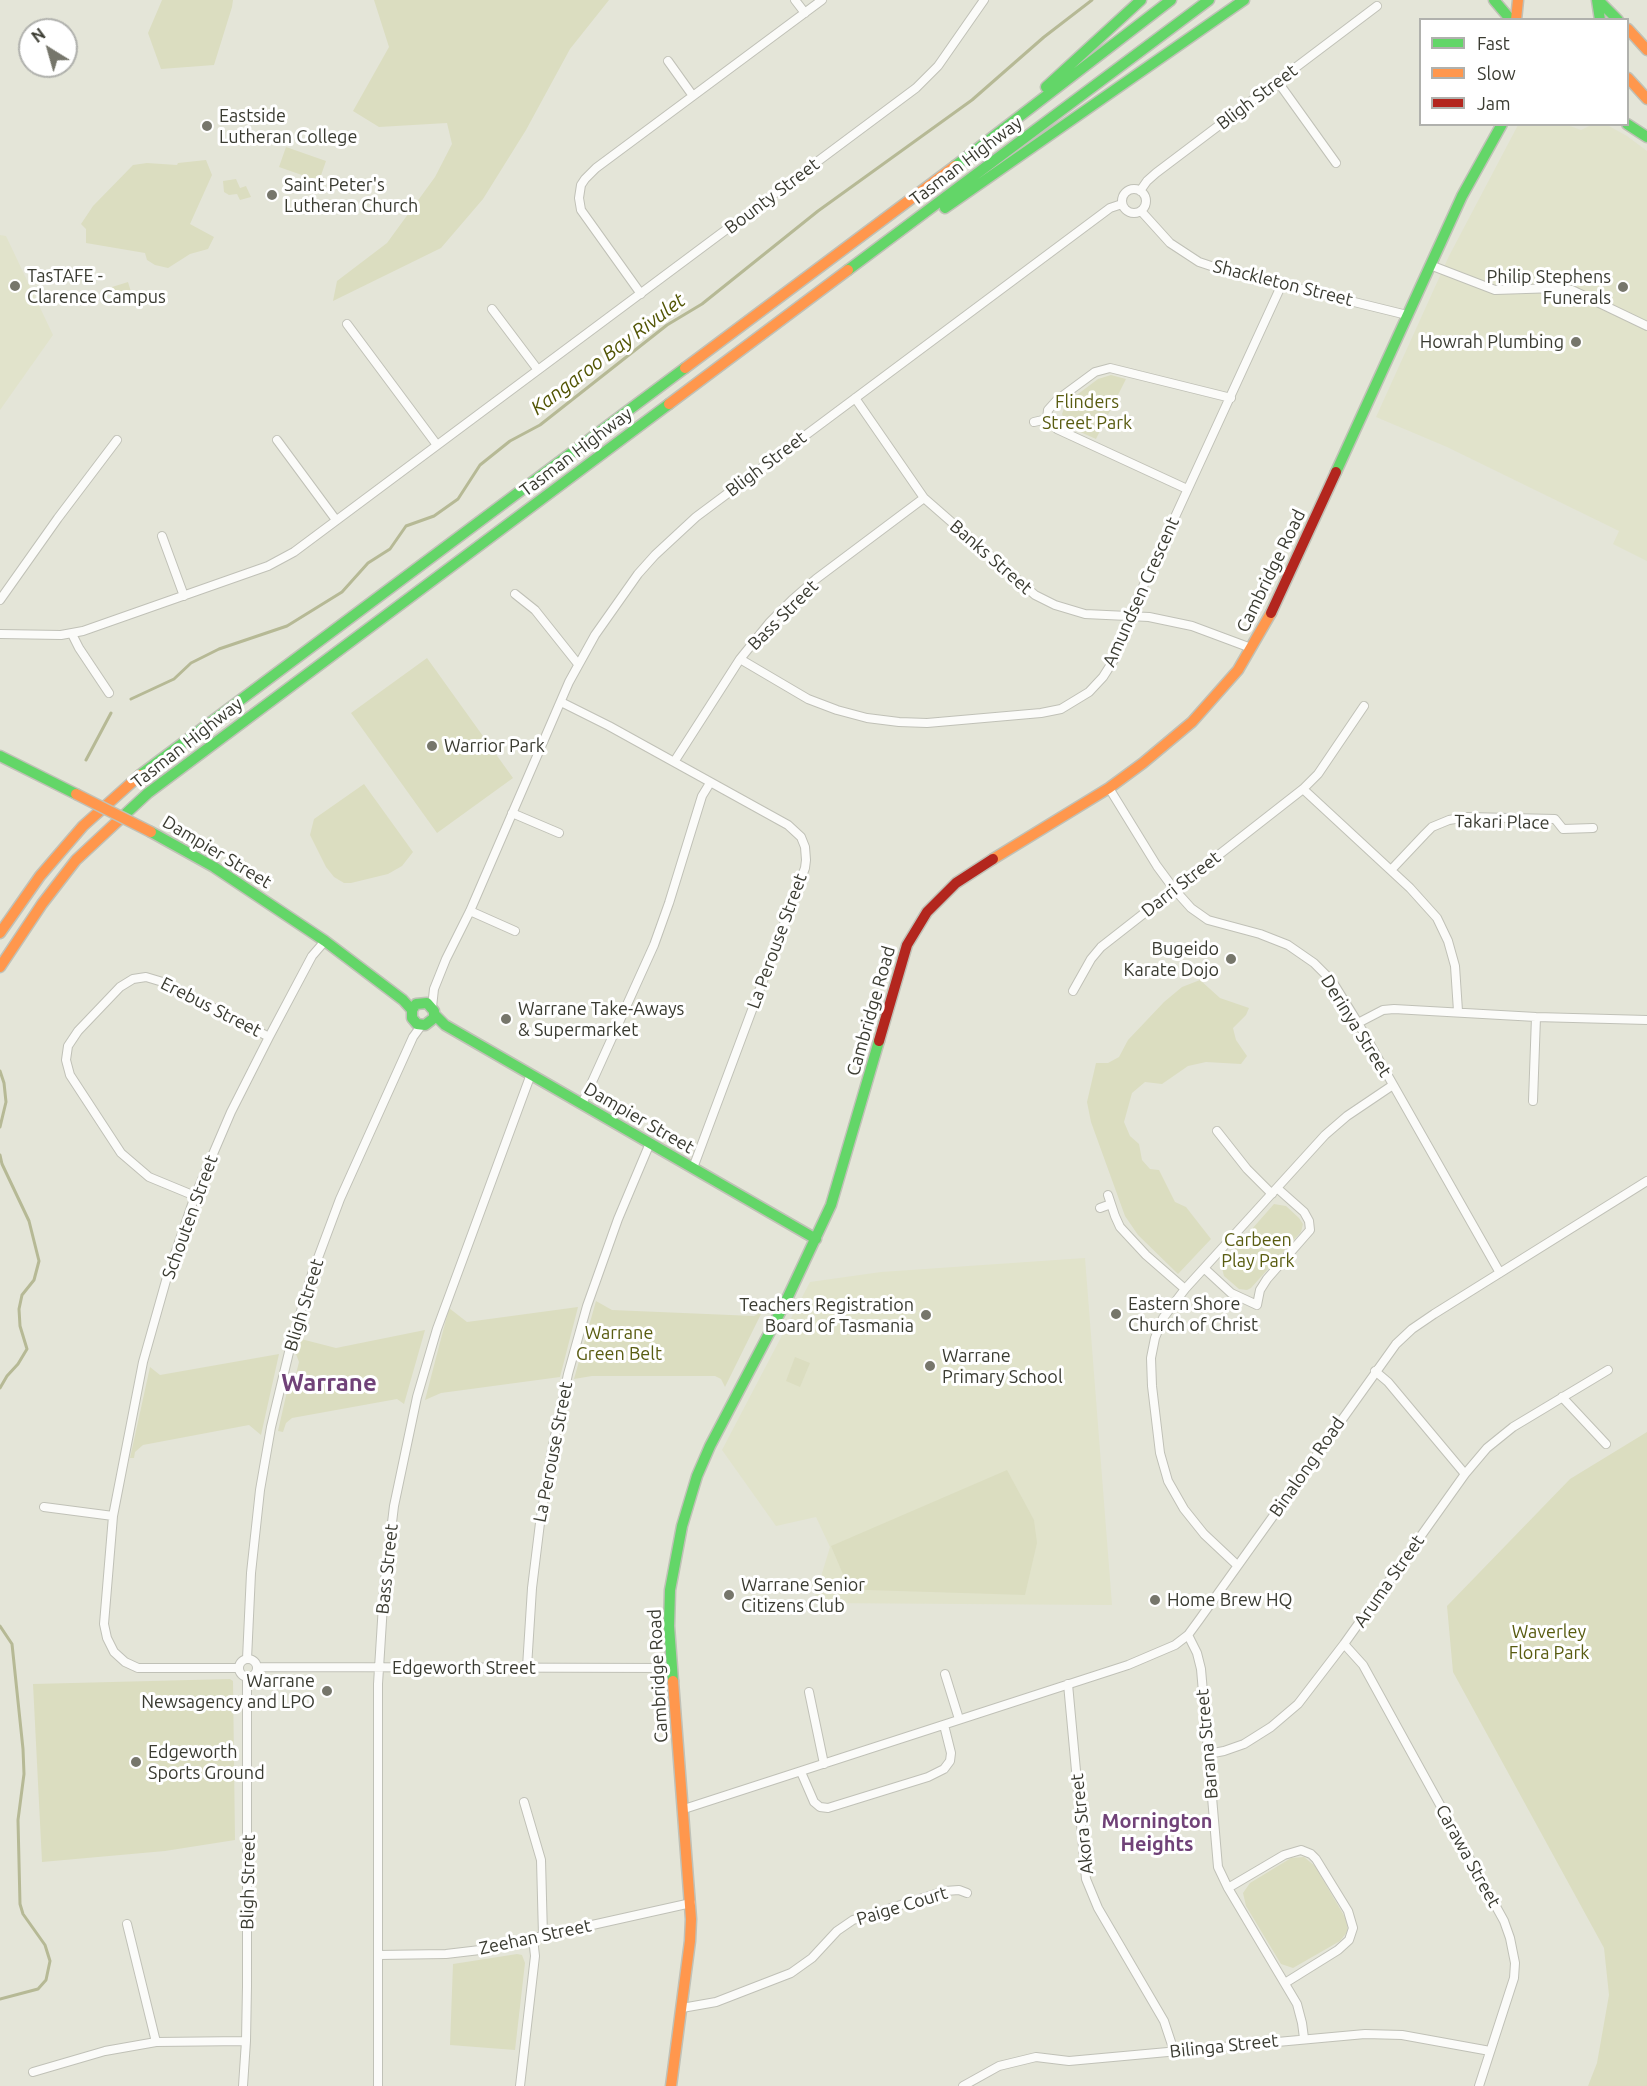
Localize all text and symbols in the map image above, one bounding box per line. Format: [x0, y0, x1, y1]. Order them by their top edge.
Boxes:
north arrow [18, 18, 78, 78]
legend [1419, 18, 1629, 126]
text: N [28, 24, 49, 46]
text: Fast [1477, 33, 1510, 53]
street label: Bligh Street [1212, 60, 1302, 134]
text: Slow [1477, 63, 1516, 83]
text: Jam [1477, 93, 1511, 113]
place label: Eastside Lutheran College [219, 105, 357, 148]
street label: Tasman Highway [906, 112, 1026, 210]
marker: Eastside Lutheran College [200, 119, 214, 133]
street label: Bounty Street [721, 153, 823, 239]
place label: Saint Peter's Lutheran Church [284, 174, 418, 216]
marker: Saint Peter's Lutheran Church [265, 188, 279, 202]
street label: Shackleton Street [1211, 255, 1355, 311]
place label: TasTAFE - Clarence Campus [27, 265, 166, 308]
place label: Philip Stephens Funerals [1487, 266, 1611, 308]
marker: TasTAFE - Clarence Campus [8, 279, 22, 293]
marker: Philip Stephens Funerals [1616, 280, 1630, 294]
water label: Kangaroo Bay Rivulet [526, 288, 690, 420]
place label: Howrah Plumbing [1420, 331, 1564, 353]
marker: Howrah Plumbing [1569, 335, 1583, 349]
park label: Flinders Street Park [1042, 391, 1132, 434]
street label: Tasman Highway [516, 403, 636, 501]
street label: Bligh Street [721, 427, 811, 501]
street label: Cambridge Road [1232, 506, 1310, 636]
street label: Amundsen Crescent [1098, 514, 1184, 670]
street label: Banks Street [945, 515, 1037, 599]
street label: Bass Street [743, 575, 823, 655]
street label: Tasman Highway [127, 693, 247, 793]
place label: Warrior Park [444, 735, 545, 757]
marker: Warrior Park [425, 739, 439, 753]
street label: Takari Place [1454, 810, 1550, 834]
street label: Dampier Street [158, 811, 276, 893]
street label: Darri Street [1137, 846, 1225, 922]
street label: La Perouse Street [742, 870, 812, 1012]
place label: Bugeido Karate Dojo [1124, 938, 1219, 980]
street label: Cambridge Road [842, 944, 900, 1078]
marker: Bugeido Karate Dojo [1224, 952, 1238, 966]
street label: Derinya Street [1316, 971, 1396, 1081]
street label: Erebus Street [157, 972, 265, 1042]
place label: Warrane Take-Aways & Supermarket [518, 998, 684, 1040]
marker: Warrane Take-Aways & Supermarket [499, 1012, 513, 1026]
street label: Dampier Street [580, 1078, 698, 1158]
street label: Schouten Street [158, 1152, 222, 1282]
park label: Carbeen Play Park [1221, 1229, 1295, 1272]
street label: Bligh Street [280, 1256, 328, 1354]
place label: Eastern Shore Church of Christ [1128, 1293, 1258, 1336]
place label: Teachers Registration Board of Tasmania [739, 1294, 914, 1336]
marker: Eastern Shore Church of Christ [1109, 1307, 1123, 1321]
marker: Teachers Registration Board of Tasmania [919, 1308, 933, 1322]
park label: Warrane Green Belt [576, 1322, 662, 1364]
place label: Warrane Primary School [942, 1345, 1063, 1388]
marker: Warrane Primary School [923, 1359, 937, 1373]
district label: Warrane [281, 1369, 377, 1397]
street label: La Perouse Street [529, 1380, 577, 1524]
street label: Binalong Road [1265, 1413, 1349, 1521]
street label: Bass Street [372, 1523, 402, 1615]
street label: Aruma Street [1349, 1531, 1429, 1631]
place label: Warrane Senior Citizens Club [741, 1574, 865, 1616]
marker: Warrane Senior Citizens Club [722, 1588, 736, 1602]
place label: Home Brew HQ [1167, 1589, 1292, 1611]
marker: Home Brew HQ [1148, 1593, 1162, 1607]
street label: Cambridge Road [644, 1609, 672, 1743]
park label: Waverley Flora Park [1509, 1621, 1589, 1664]
street label: Edgeworth Street [392, 1657, 536, 1679]
place label: Warrane Newsagency and LPO [141, 1670, 315, 1712]
marker: Warrane Newsagency and LPO [320, 1684, 334, 1698]
street label: Barana Street [1191, 1688, 1223, 1800]
place label: Edgeworth Sports Ground [148, 1741, 265, 1784]
marker: Edgeworth Sports Ground [129, 1755, 143, 1769]
street label: Akora Street [1066, 1772, 1098, 1876]
street label: Carawa Street [1431, 1801, 1505, 1911]
district label: Mornington Heights [1102, 1809, 1212, 1856]
street label: Bligh Street [236, 1834, 260, 1930]
street label: Paige Court [854, 1882, 950, 1930]
street label: Zeehan Street [477, 1915, 593, 1959]
street label: Bilinga Street [1169, 2030, 1279, 2062]

